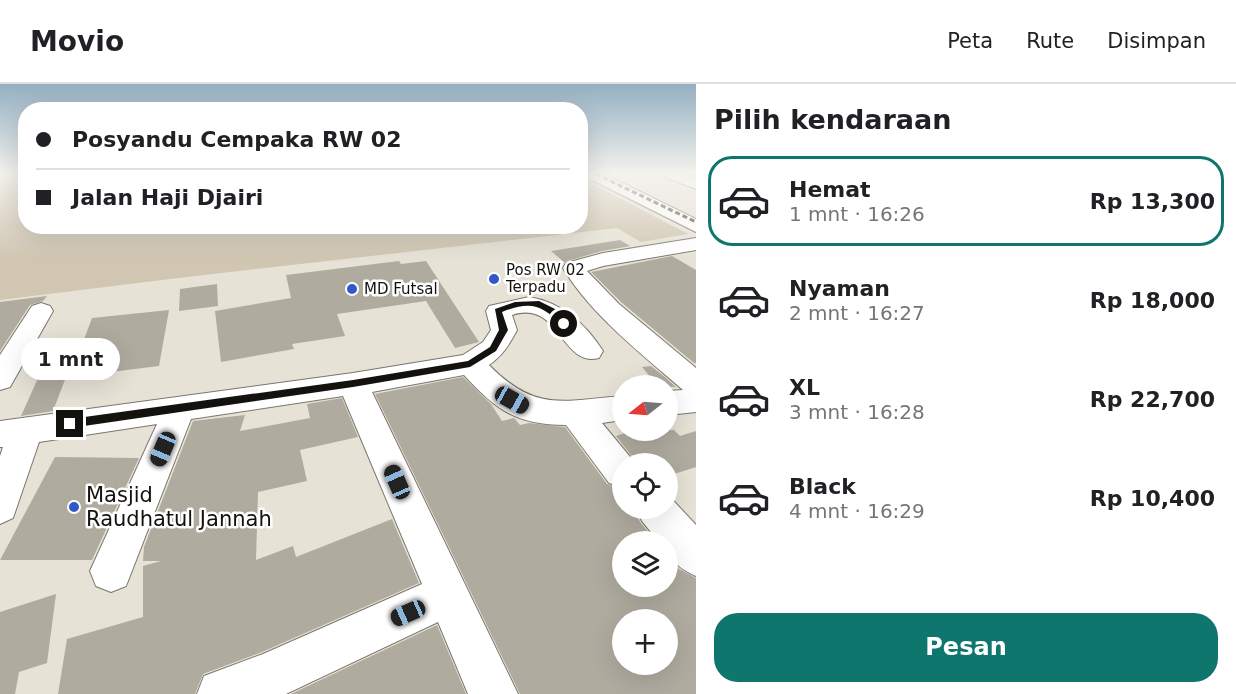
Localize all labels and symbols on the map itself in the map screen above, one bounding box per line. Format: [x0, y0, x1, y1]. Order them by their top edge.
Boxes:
place label: Pos RW 02 Terpadu [505, 261, 585, 296]
marker: Pos RW 02 Terpadu [487, 272, 501, 286]
place label: MD Futsal [364, 280, 438, 298]
marker: MD Futsal [345, 282, 359, 296]
route start [550, 310, 577, 337]
callout: 1 mnt [20, 337, 119, 379]
north arrow [612, 375, 678, 441]
car [492, 383, 532, 417]
route end [56, 410, 83, 437]
car [148, 429, 178, 469]
car [381, 462, 413, 502]
place label: Masjid Raudhatul Jannah [86, 483, 272, 531]
marker: Masjid Raudhatul Jannah [67, 500, 81, 514]
car [388, 597, 428, 629]

